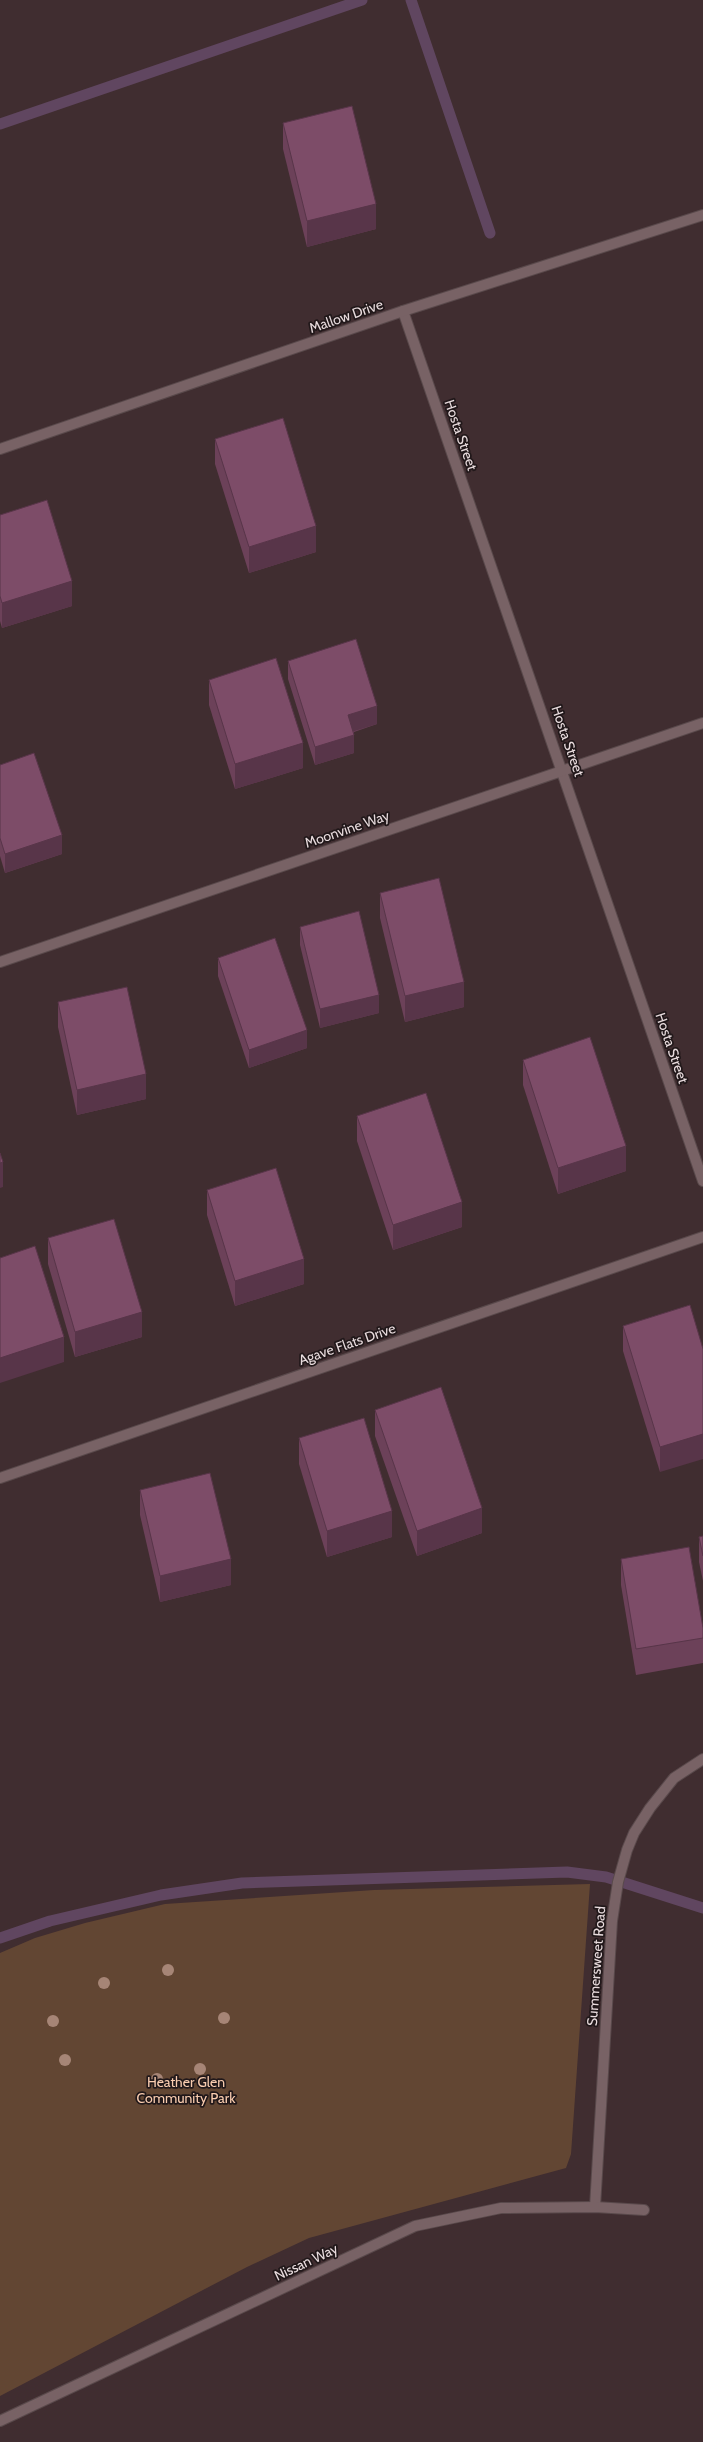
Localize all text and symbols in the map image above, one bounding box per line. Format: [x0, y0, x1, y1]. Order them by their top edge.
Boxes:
street label: Mallow Drive [307, 295, 385, 337]
street label: Hosta Street [440, 397, 482, 473]
street label: Hosta Street [547, 703, 589, 779]
street label: Moonvine Way [302, 806, 392, 852]
street label: Hosta Street [651, 1010, 693, 1086]
street label: Agave Flats Drive [296, 1319, 398, 1369]
street label: Summersweet Road [583, 1906, 609, 2026]
park label: Heather Glen Community Park [137, 2073, 236, 2107]
street label: Nissan Way [271, 2239, 341, 2285]

